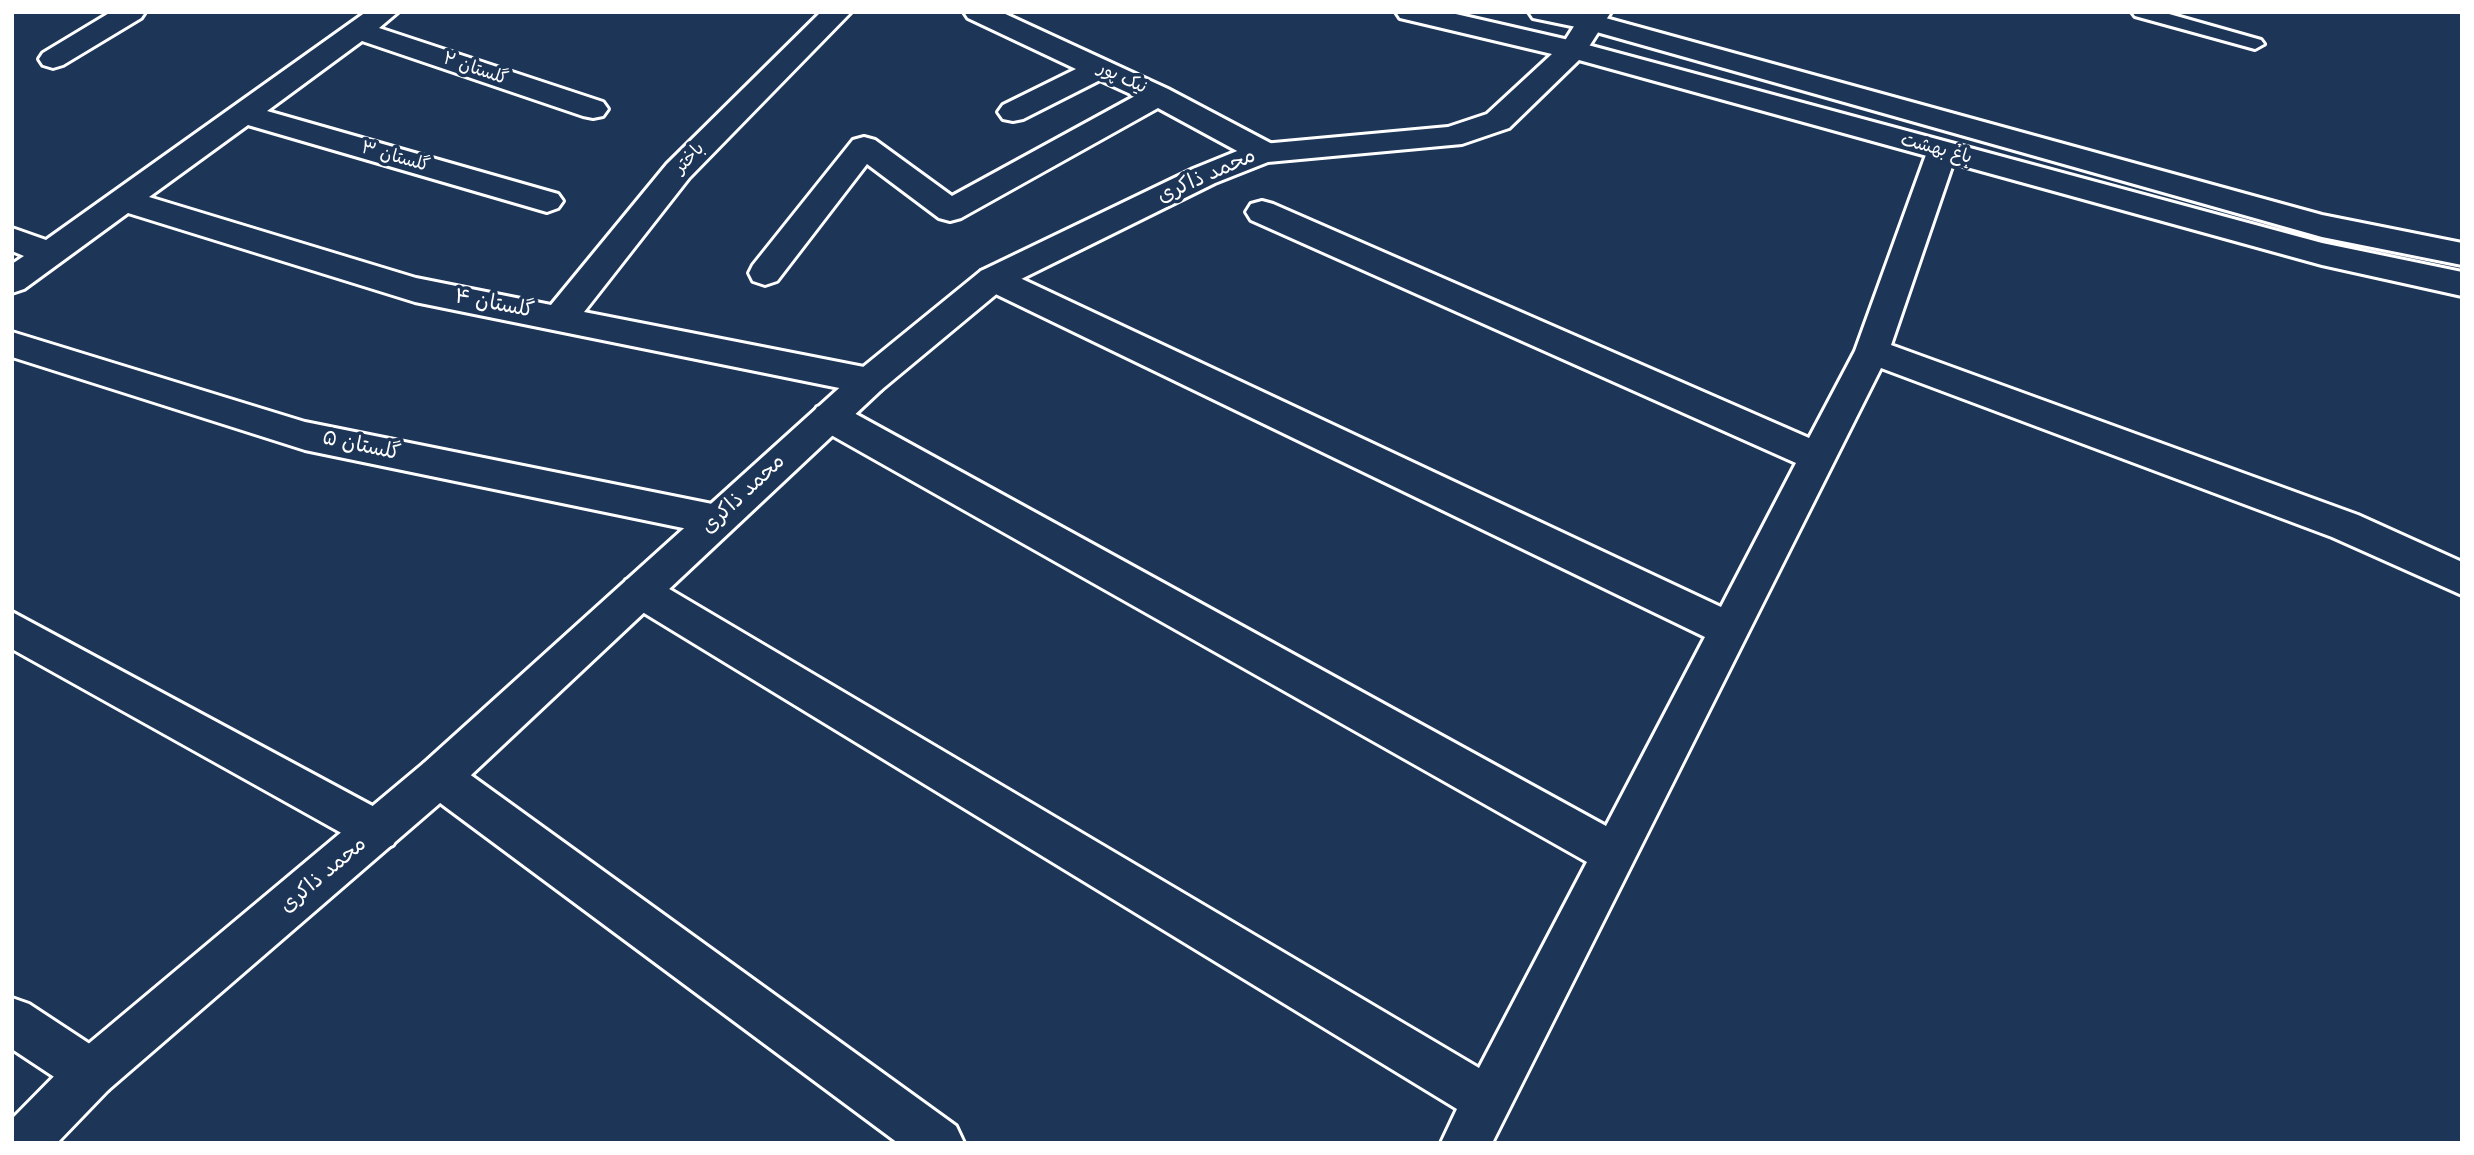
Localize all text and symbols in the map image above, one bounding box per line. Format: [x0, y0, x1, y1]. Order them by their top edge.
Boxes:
street label: گلستان ۲ [440, 49, 510, 91]
street label: نیک پور [1094, 58, 1150, 100]
street label: باغ بهشت [1898, 130, 1974, 170]
street label: گلستان ۳ [358, 138, 432, 178]
street label: باختر [670, 139, 710, 179]
street label: محمد ذاکری [1154, 144, 1260, 210]
street label: گلستان ۴ [452, 285, 536, 325]
street label: گلستان ۵ [320, 426, 402, 468]
street label: محمد ذاکری [697, 450, 791, 540]
street label: محمد ذاکری [276, 833, 372, 919]

